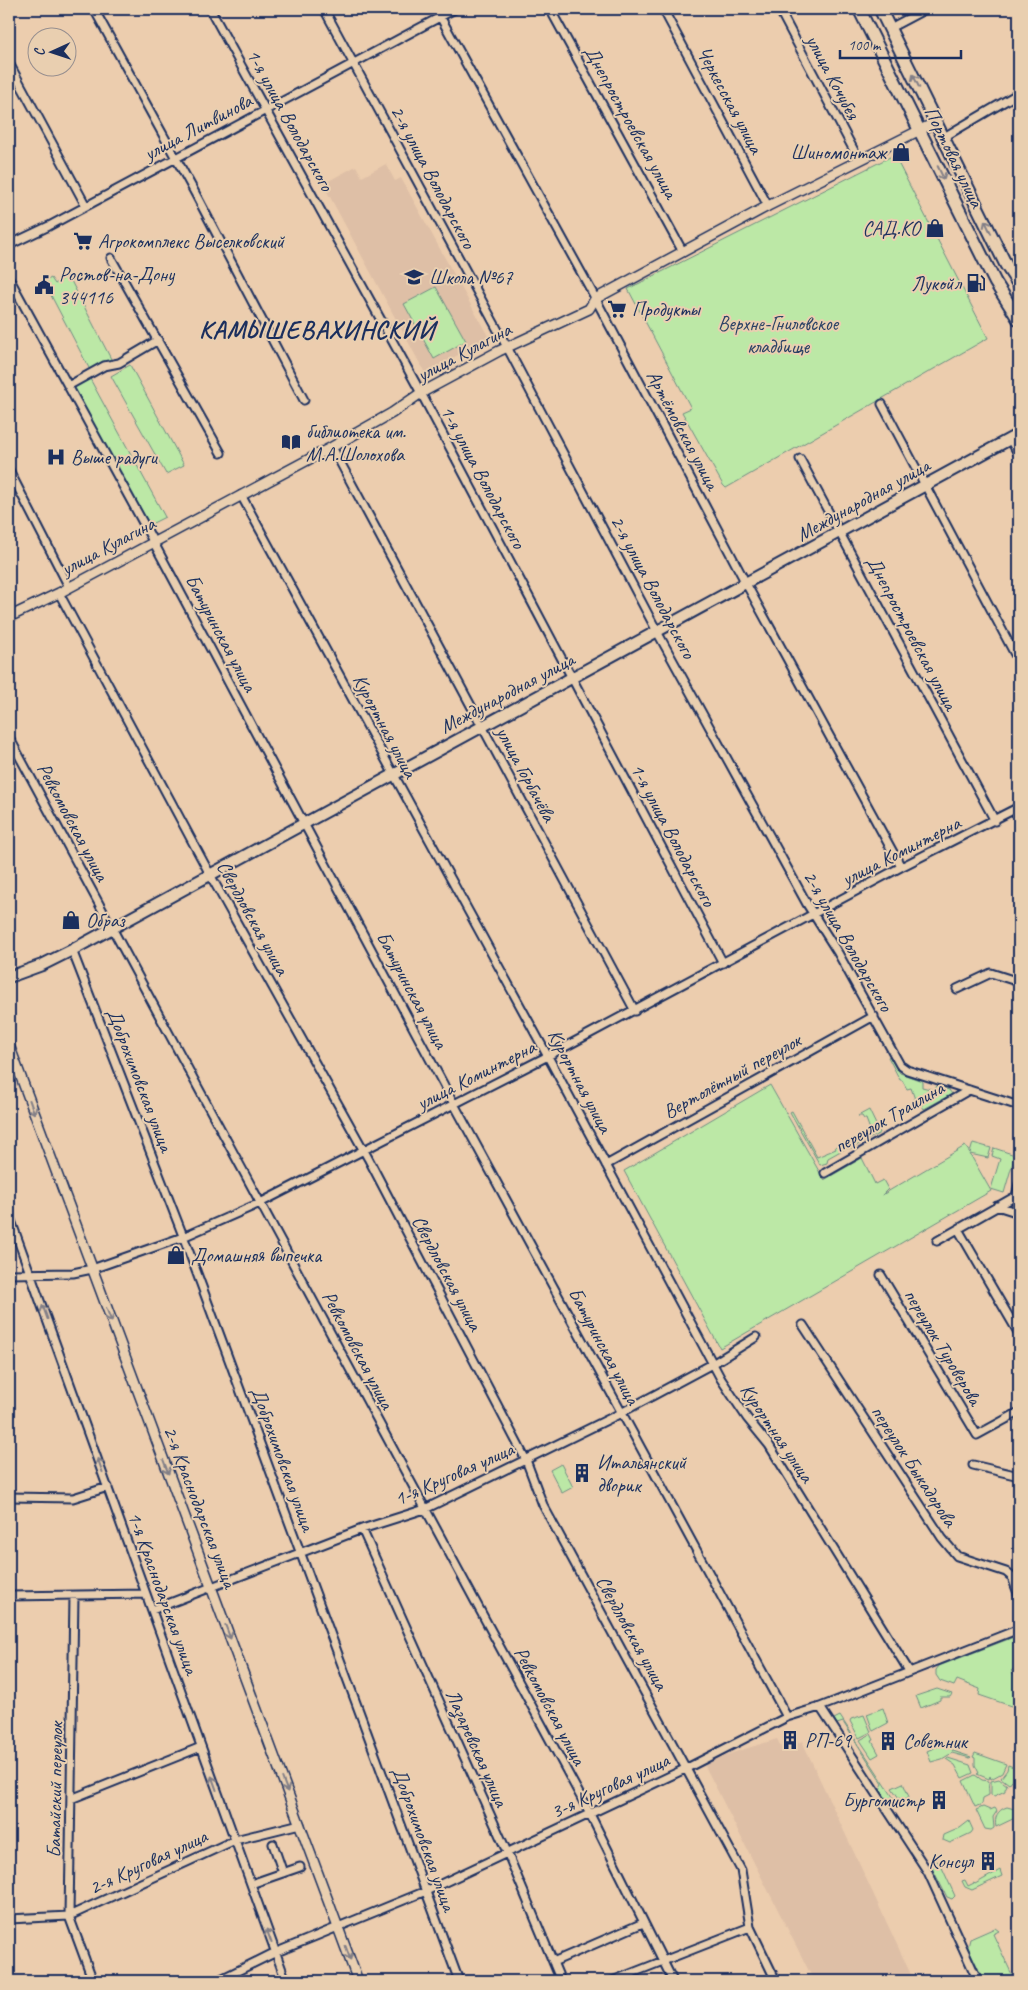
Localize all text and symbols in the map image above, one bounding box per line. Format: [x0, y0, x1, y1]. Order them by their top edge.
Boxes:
north arrow [28, 28, 78, 78]
scale bar [840, 28, 962, 60]
street label: улица Кочубея [800, 29, 866, 124]
text: 100 m [848, 36, 882, 55]
street label: Днепростроевская улица [579, 41, 684, 204]
street label: Черкесская улица [691, 42, 769, 159]
street label: 1-я улица Володарского [241, 45, 340, 196]
text: С [31, 47, 48, 57]
one-way arrow [911, 74, 920, 89]
street label: улица Литвинова [139, 87, 257, 166]
street label: 2-я улица Володарского [385, 101, 482, 254]
street label: Портовая улица [919, 102, 990, 213]
place label: Шиномонтаж [790, 140, 888, 165]
shop icon: Шиномонтаж [890, 141, 912, 163]
one-way arrow [937, 165, 946, 180]
place label: САД.КО [863, 216, 922, 241]
shop icon: САД.КО [924, 217, 946, 239]
one-way arrow [983, 220, 992, 235]
place label: Агрокомплекс Выселковский [98, 229, 286, 254]
supermarket icon: Агрокомплекс Выселковский [72, 230, 94, 252]
place label: Ростов-на-Дону 344116 [59, 262, 175, 310]
place label: Школа №67 [429, 265, 513, 290]
school or university icon: Школа №67 [403, 266, 425, 288]
place label: Лукойл [912, 271, 963, 296]
fuel station icon: Лукойл [965, 272, 987, 294]
public building icon: Ростов-на-Дону 344116 [33, 274, 55, 296]
place label: Продукты [632, 297, 701, 322]
supermarket icon: Продукты [606, 298, 628, 320]
park label: Верхне-Гниловское кладбище [718, 311, 840, 359]
district label: КАМЫШЕВАХИНСКИЙ [199, 314, 438, 346]
street label: улица Кулагина [412, 316, 517, 388]
street label: Артёмовская улица [641, 366, 726, 496]
street label: 1-я улица Володарского [435, 401, 532, 554]
place label: библиотека им. М.А.Шолохова [306, 419, 406, 467]
library icon: библиотека им. М.А.Шолохова [280, 431, 302, 453]
place label: Выше радуги [71, 445, 158, 470]
hospital icon: Выше радуги [45, 446, 67, 468]
street label: Международная улица [792, 452, 936, 547]
street label: улица Кулагина [56, 510, 161, 582]
street label: 2-я улица Володарского [605, 511, 702, 664]
street label: Днепростроевская улица [861, 552, 964, 716]
street label: Батуринская улица [180, 570, 263, 698]
street label: Международная улица [435, 646, 580, 739]
street label: Курортная улица [347, 670, 423, 783]
street label: улица Горбачёва [490, 721, 562, 827]
street label: Ревкомовская улица [31, 759, 116, 887]
street label: 1-я улица Володарского [625, 759, 722, 912]
street label: улица Коминтерна [836, 810, 966, 892]
street label: Свердловская улица [211, 856, 295, 981]
street label: 2-я улица Володарского [798, 866, 899, 1017]
place label: Образ [86, 908, 125, 933]
shop icon: Образ [60, 909, 82, 931]
street label: Батуринская улица [371, 927, 454, 1055]
street label: Доброхимовская улица [101, 1005, 180, 1157]
street label: Курортная улица [542, 1025, 618, 1138]
street label: Вертолётный переулок [659, 1027, 807, 1124]
street label: улица Коминтерна [411, 1034, 541, 1116]
street label: переулок Траилина [830, 1074, 950, 1159]
one-way arrow [28, 1099, 37, 1114]
street label: Свердловская улица [406, 1211, 488, 1336]
place label: Домашняя выпечка [191, 1243, 323, 1268]
shop icon: Домашняя выпечка [165, 1244, 187, 1266]
street label: Батуринская улица [563, 1283, 646, 1411]
street label: переулок Туроверова [898, 1284, 988, 1411]
street label: Ревкомовская улица [316, 1287, 401, 1415]
one-way arrow [40, 1305, 49, 1320]
one-way arrow [105, 1306, 114, 1322]
street label: Курортная улица [735, 1379, 820, 1488]
street label: Доброхимовская улица [245, 1383, 321, 1536]
street label: переулок Быкадорова [865, 1400, 963, 1533]
street label: 2-я Краснодарская улица [158, 1423, 243, 1593]
street label: 1-я Круговая улица [391, 1436, 519, 1511]
place label: Итальянский дворик [597, 1450, 688, 1498]
one-way arrow [95, 1458, 104, 1473]
one-way arrow [162, 1459, 171, 1474]
building icon: Итальянский дворик [571, 1462, 593, 1484]
street label: 1-я Краснодарская улица [122, 1508, 205, 1679]
street label: Свердловская улица [590, 1571, 674, 1696]
one-way arrow [224, 1624, 233, 1640]
street label: Ревкомовская улица [508, 1643, 593, 1771]
street label: Лазаревская улица [439, 1686, 515, 1813]
street label: Батайский переулок [41, 1720, 69, 1858]
place label: РП-69 [805, 1728, 853, 1753]
building icon: РП-69 [779, 1729, 801, 1751]
place label: Советник [903, 1729, 968, 1754]
building icon: Советник [877, 1730, 899, 1752]
street label: 3-я Круговая улица [547, 1747, 675, 1824]
street label: Доброхимовская улица [386, 1763, 462, 1916]
one-way arrow [209, 1775, 218, 1791]
one-way arrow [281, 1776, 290, 1792]
place label: Бургомистр [843, 1788, 925, 1813]
building icon: Бургомистр [928, 1789, 950, 1811]
street label: 2-я Круговая улица [85, 1823, 213, 1900]
place label: Консул [928, 1849, 975, 1874]
building icon: Консул [977, 1850, 999, 1872]
one-way arrow [264, 1928, 273, 1944]
one-way arrow [344, 1945, 353, 1960]

